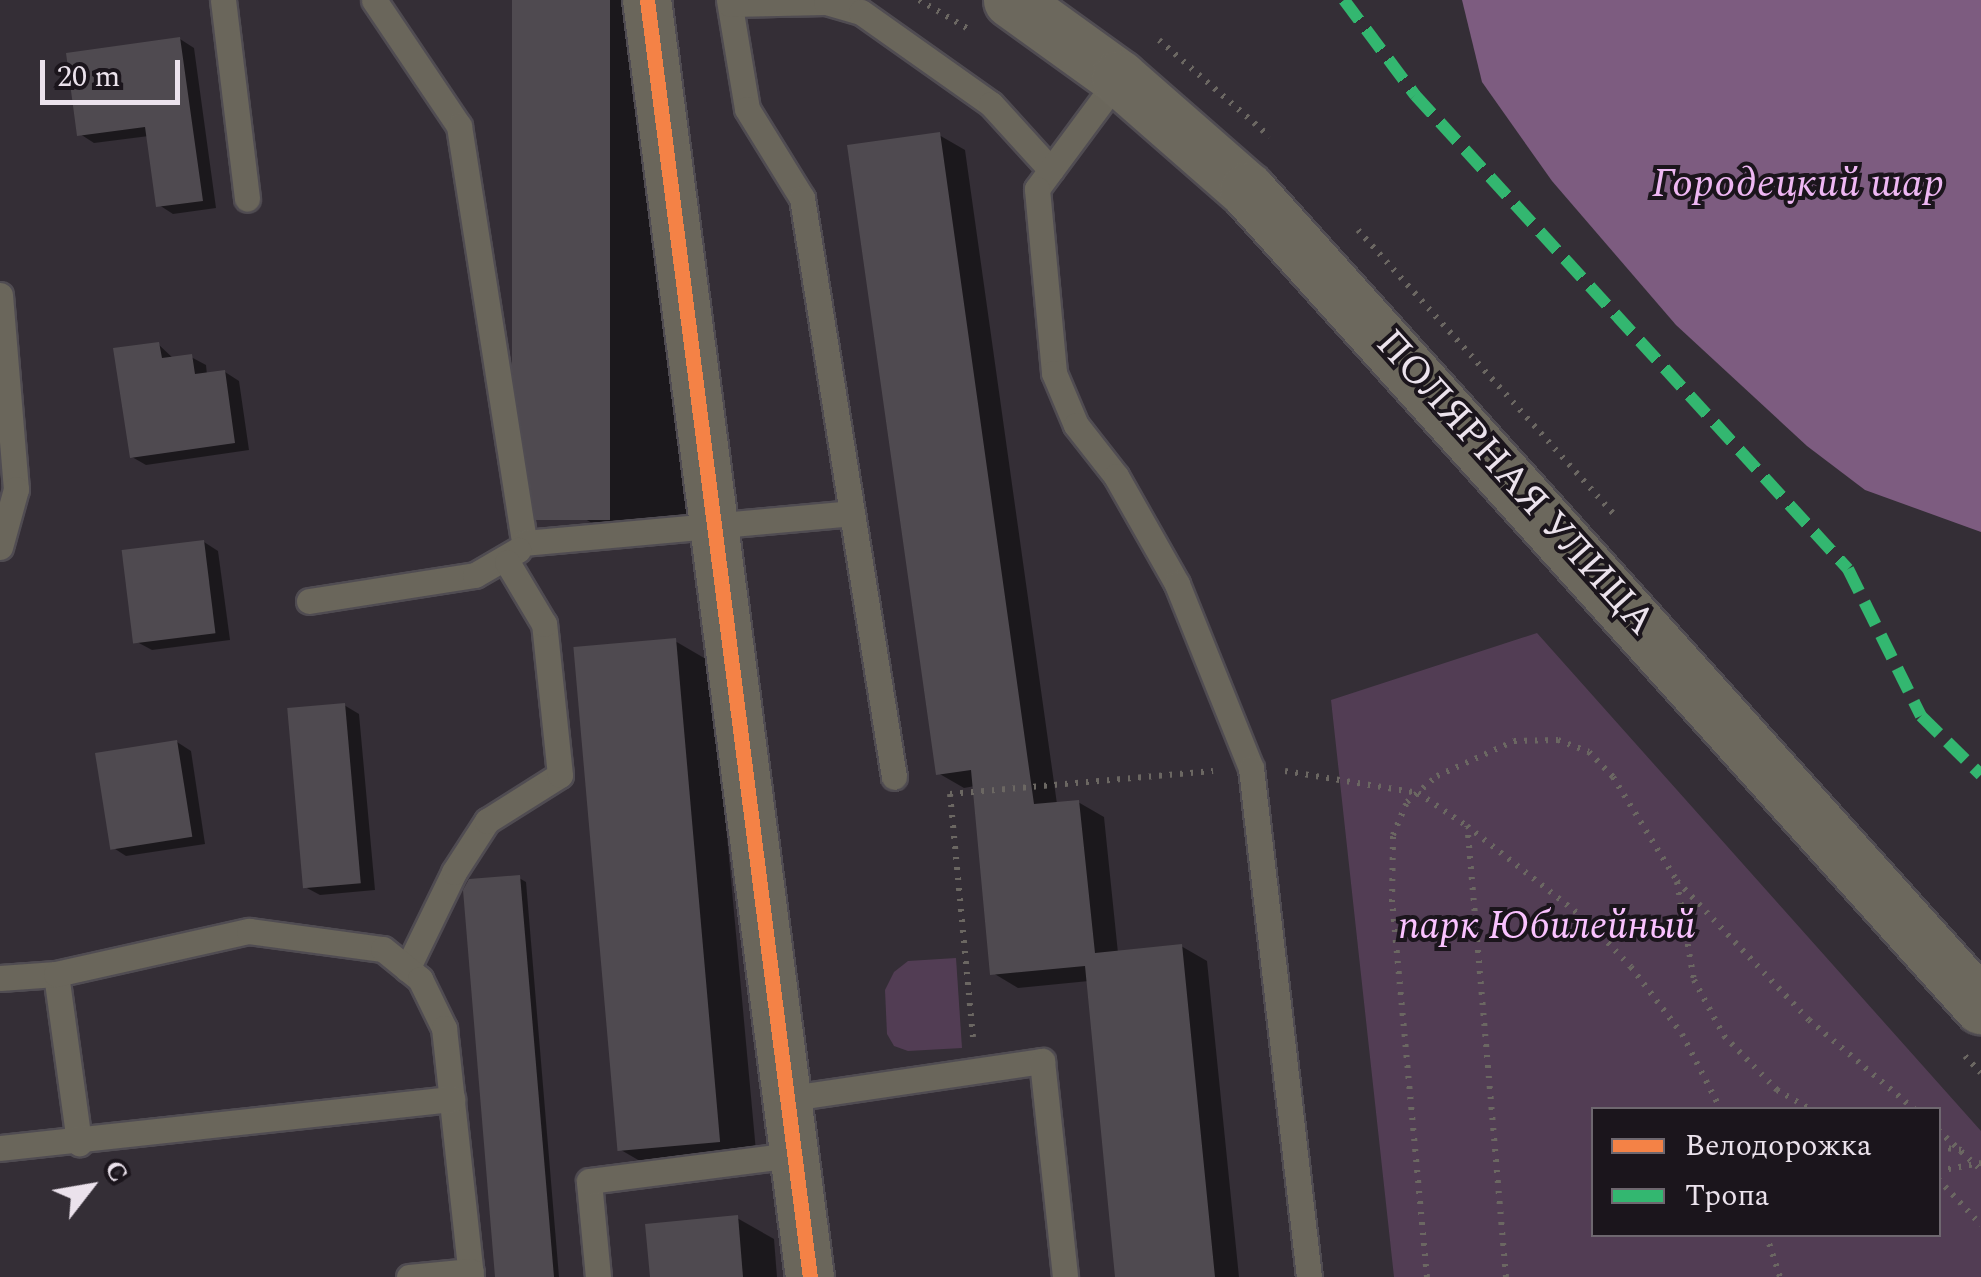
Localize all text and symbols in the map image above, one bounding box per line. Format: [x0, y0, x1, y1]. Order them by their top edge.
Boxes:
scale bar [45, 40, 185, 102]
text: 20 m [57, 54, 120, 100]
water label: Городецкий шар [1652, 159, 1944, 209]
street label: ПОЛЯРНАЯ УЛИЦА [1365, 320, 1665, 646]
park label: парк Юбилейный [1399, 903, 1695, 951]
legend [1591, 1107, 1941, 1237]
text: Велодорожка [1685, 1123, 1872, 1169]
north arrow [40, 1137, 140, 1237]
text: С [93, 1152, 140, 1191]
text: Тропа [1685, 1173, 1770, 1219]

